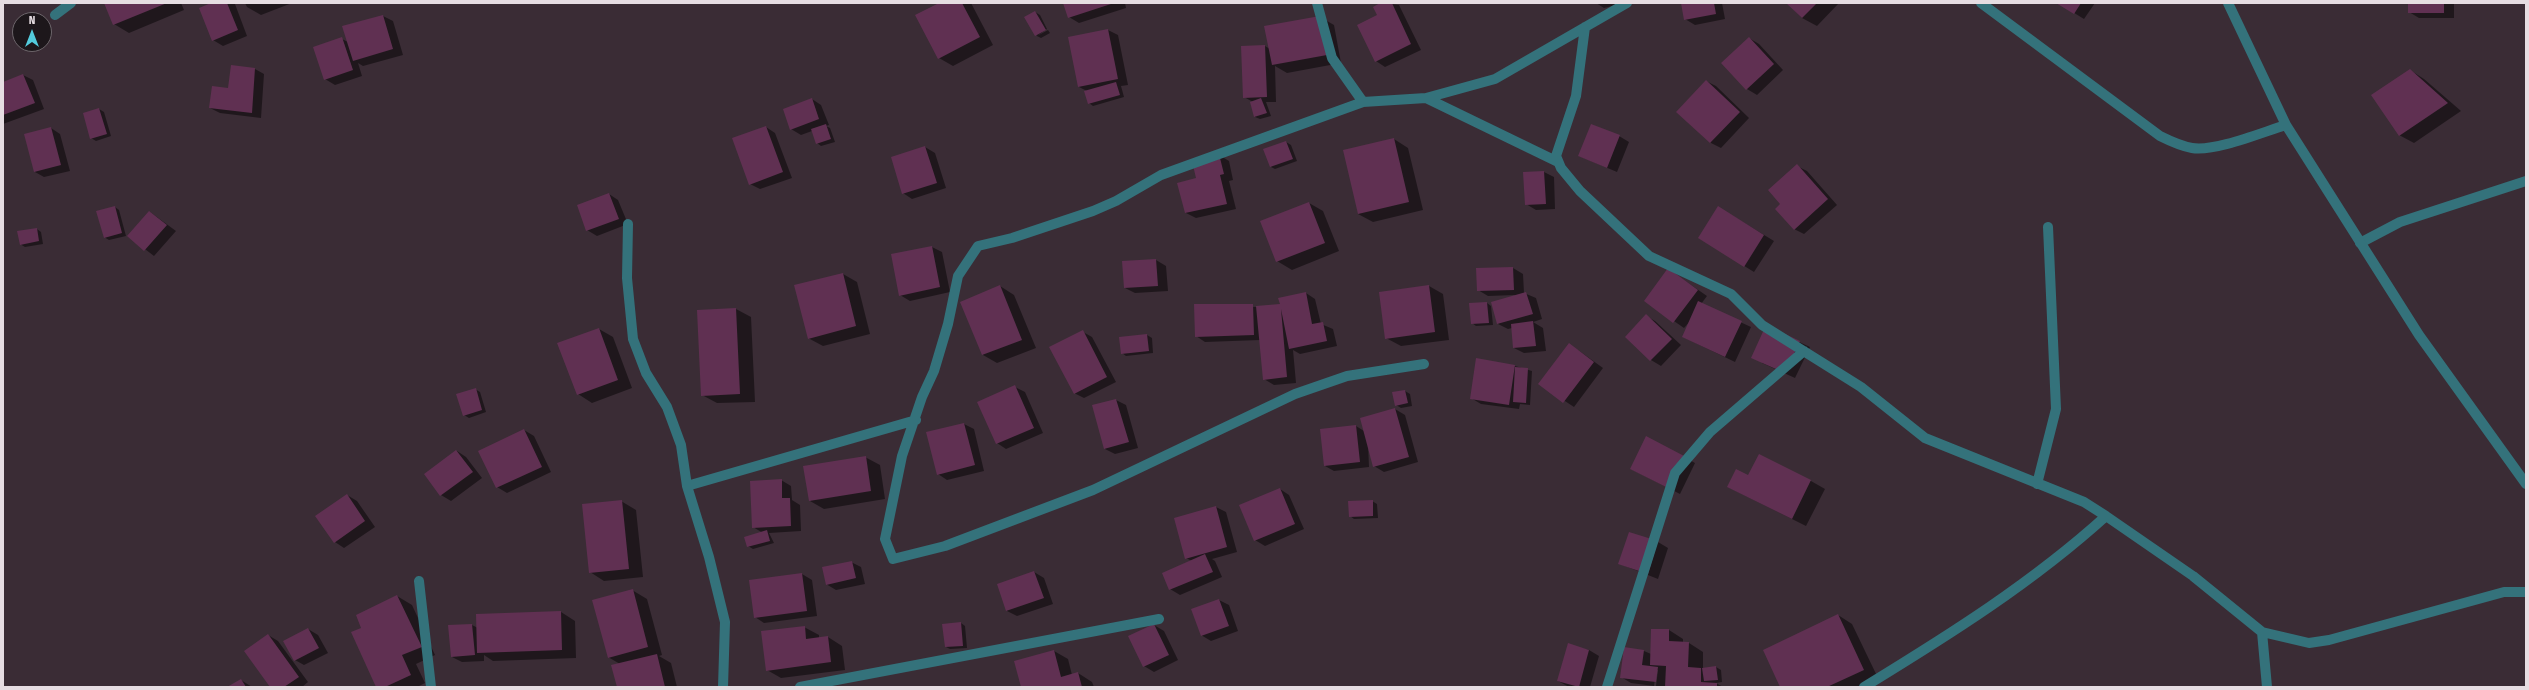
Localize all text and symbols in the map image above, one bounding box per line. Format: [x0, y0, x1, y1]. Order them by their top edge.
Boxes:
north arrow [12, 12, 52, 52]
text: N [29, 14, 35, 27]

